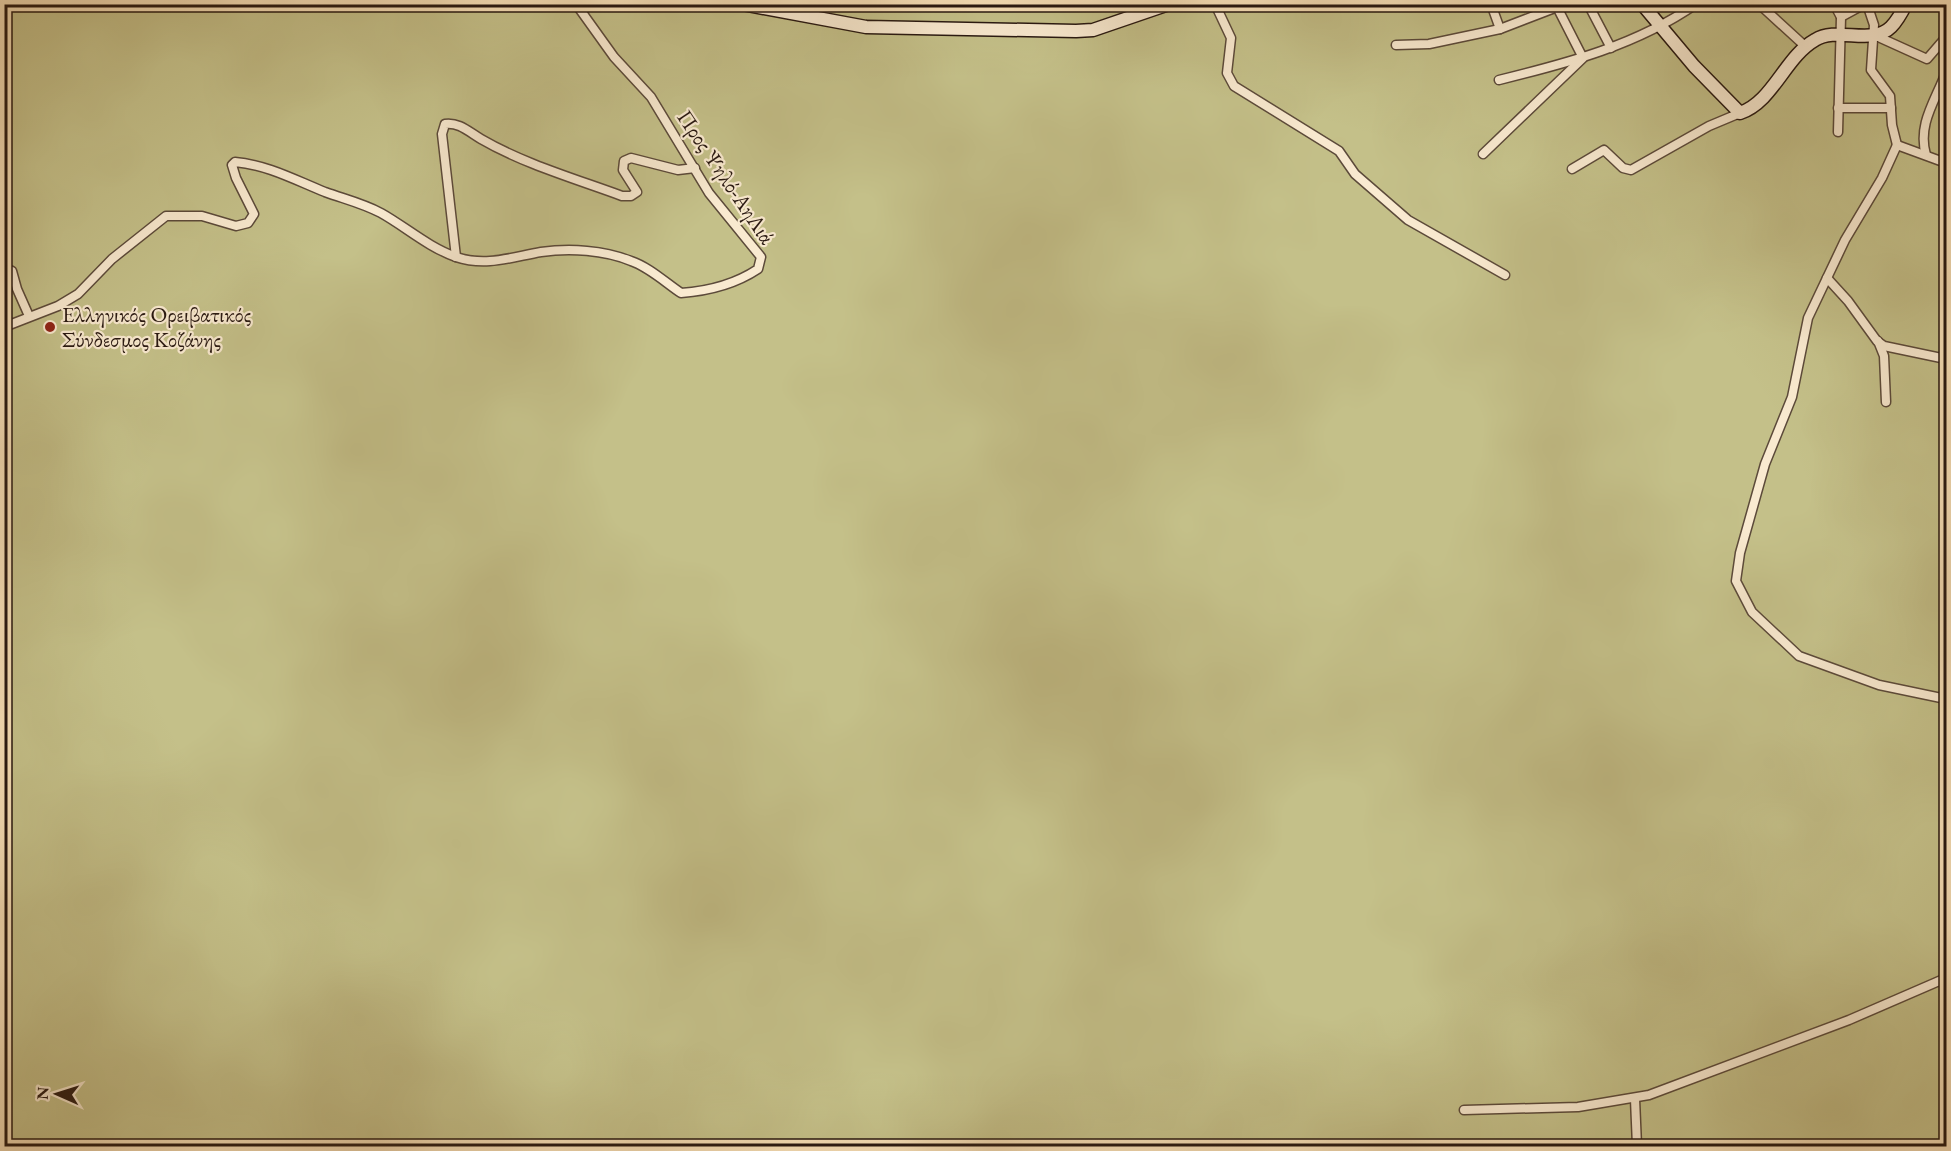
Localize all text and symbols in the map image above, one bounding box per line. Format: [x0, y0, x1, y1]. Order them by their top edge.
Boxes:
street label: Προς Ψηλό-ΑηΛιά [670, 104, 782, 251]
place label: Ελληνικός Ορειβατικός Σύνδεσμος Κοζάνης [62, 300, 251, 354]
marker: Ελληνικός Ορειβατικός Σύνδεσμος Κοζάνης [43, 320, 57, 334]
north arrow [27, 1064, 87, 1124]
text: N [32, 1086, 53, 1100]

